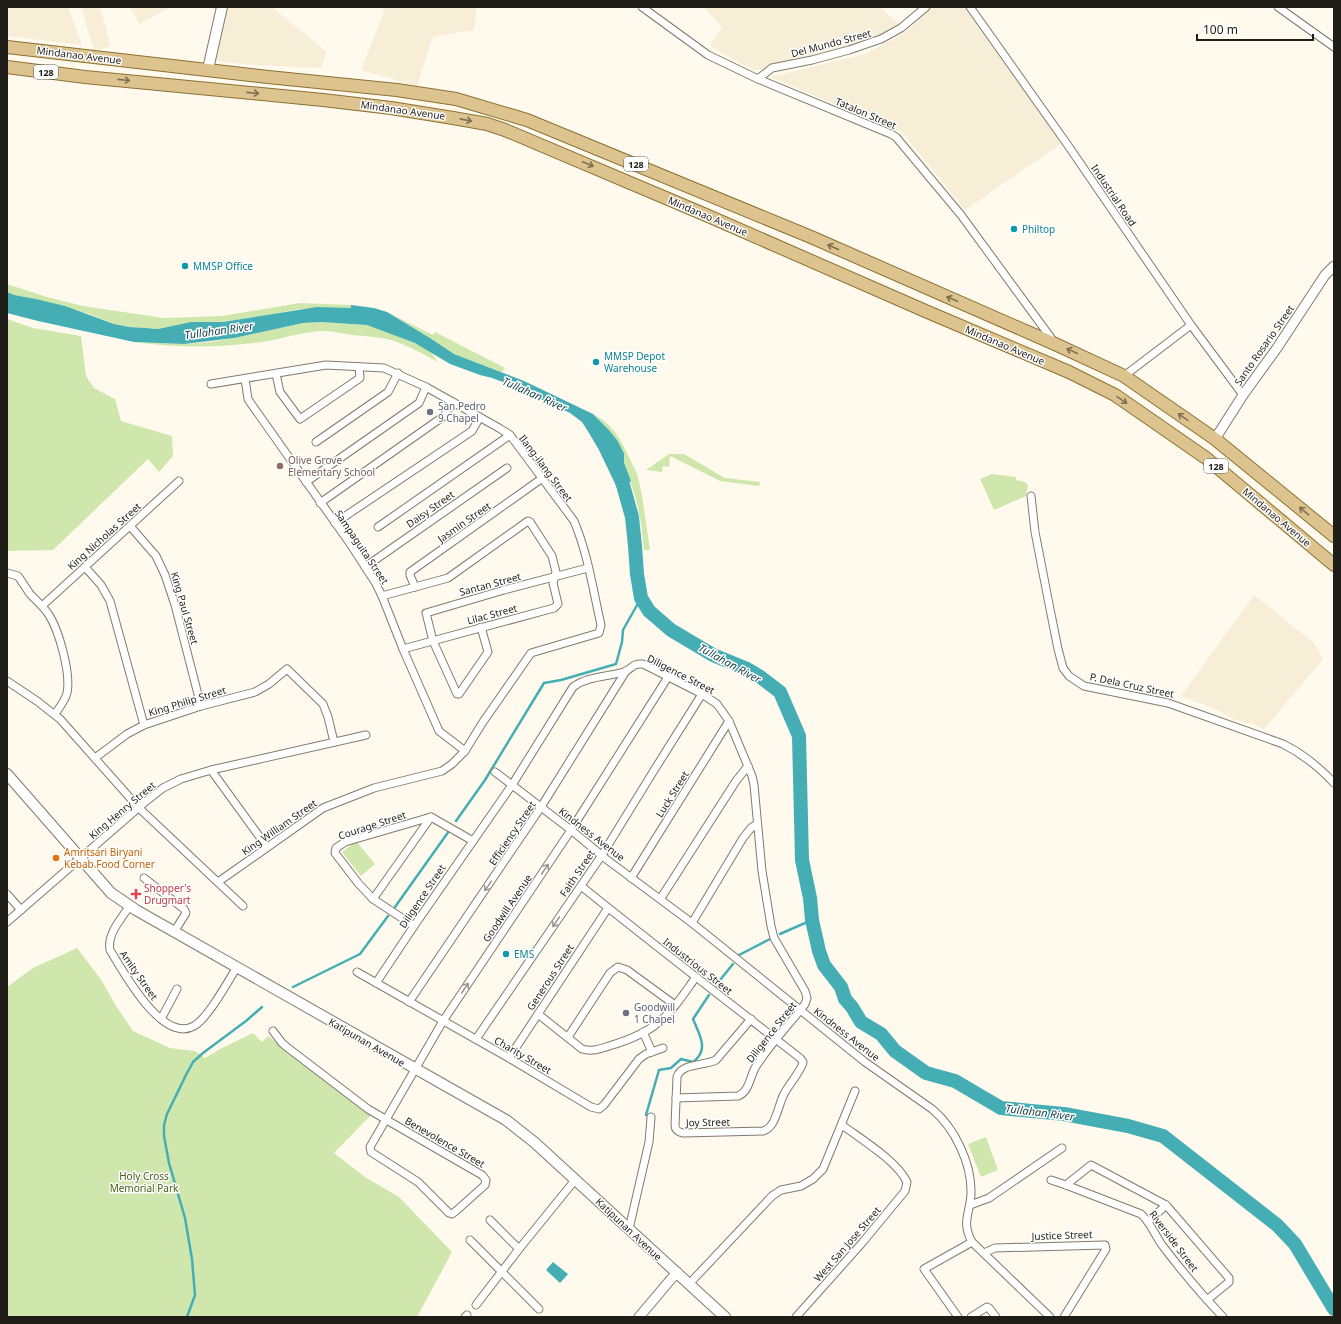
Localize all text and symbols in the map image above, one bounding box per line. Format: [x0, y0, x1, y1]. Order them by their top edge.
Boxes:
scale bar [1197, 16, 1313, 42]
text: 100 m [1203, 21, 1238, 38]
street label: Del Mundo Street [789, 25, 873, 60]
street label: Mindanao Avenue [36, 43, 122, 67]
road number: 128 [34, 65, 58, 79]
one-way arrow [117, 77, 130, 84]
one-way arrow [246, 90, 259, 97]
street label: Tatalon Street [833, 94, 899, 132]
street label: Mindanao Avenue [360, 97, 446, 123]
one-way arrow [459, 116, 472, 124]
road number: 128 [624, 157, 648, 171]
one-way arrow [581, 161, 593, 168]
street label: Industrial Road [1088, 161, 1140, 229]
street label: Mindanao Avenue [666, 193, 750, 239]
place label: Philtop [1022, 222, 1055, 236]
marker: Philtop [1009, 224, 1019, 234]
one-way arrow [828, 243, 840, 250]
place label: MMSP Office [193, 259, 253, 273]
marker: MMSP Office [180, 261, 190, 271]
one-way arrow [947, 295, 959, 303]
street label: Santo Rosario Street [1231, 302, 1297, 388]
water label: Tullahan River [184, 318, 255, 342]
street label: Mindanao Avenue [963, 322, 1047, 368]
one-way arrow [1066, 347, 1078, 354]
place label: MMSP Depot Warehouse [604, 349, 665, 375]
marker: MMSP Depot Warehouse [591, 357, 601, 367]
water label: Tullahan River [500, 373, 570, 415]
one-way arrow [1116, 396, 1127, 404]
place label: San Pedro 9 Chapel [438, 399, 486, 425]
marker: San Pedro 9 Chapel [425, 407, 435, 417]
one-way arrow [1178, 413, 1189, 421]
street label: Ilang-ilang Street [516, 432, 576, 505]
place label: Olive Grove Elementary School [288, 453, 375, 479]
road number: 128 [1204, 459, 1228, 473]
marker: Olive Grove Elementary School [275, 461, 285, 471]
street label: Mindanao Avenue [1240, 484, 1314, 550]
street label: Daisy Street [403, 487, 457, 531]
street label: Jasmin Street [434, 498, 494, 546]
street label: King Nicholas Street [64, 499, 144, 573]
street label: Sampaguita Street [332, 507, 392, 587]
one-way arrow [1298, 507, 1309, 516]
street label: Santan Street [458, 569, 523, 599]
street label: King Paul Street [168, 570, 202, 646]
street label: Lilac Street [465, 600, 519, 627]
water label: Tullahan River [696, 640, 764, 687]
street label: Diligence Street [645, 651, 717, 697]
street label: P. Dela Cruz Street [1089, 669, 1176, 701]
street label: King Philip Street [147, 682, 228, 719]
street label: Luck Street [652, 768, 692, 820]
street label: King Henry Street [86, 778, 158, 842]
street label: King William Street [239, 796, 320, 858]
street label: Efficiency Street [485, 798, 539, 868]
street label: Kindness Avenue [556, 804, 628, 864]
street label: Courage Street [336, 807, 408, 843]
place label: Amritsari Biryani Kebab Food Corner [64, 845, 155, 871]
street label: Faith Street [556, 847, 598, 899]
marker: Amritsari Biryani Kebab Food Corner [51, 853, 61, 863]
street label: Diligence Street [396, 861, 449, 931]
one-way arrow [541, 863, 549, 874]
street label: Goodwill Avenue [479, 871, 535, 945]
one-way arrow [484, 880, 492, 891]
place label: Shopper's Drugmart [144, 881, 191, 907]
marker: Shopper's Drugmart [131, 889, 141, 899]
one-way arrow [552, 916, 560, 927]
street label: Industrious Street [660, 934, 736, 998]
street label: Generous Street [523, 941, 577, 1013]
street label: Amity Street [117, 947, 161, 1003]
place label: EMS [514, 947, 535, 961]
marker: EMS [501, 949, 511, 959]
one-way arrow [461, 983, 469, 994]
street label: Diligence Street [743, 998, 800, 1065]
place label: Goodwill 1 Chapel [634, 1000, 675, 1026]
street label: Kindness Avenue [811, 1004, 883, 1064]
marker: Goodwill 1 Chapel [621, 1008, 631, 1018]
street label: Katipunan Avenue [326, 1014, 408, 1070]
street label: Charity Street [492, 1033, 555, 1077]
water label: Tullahan River [1005, 1100, 1076, 1124]
street label: Benevolence Street [402, 1113, 488, 1171]
street label: Joy Street [685, 1115, 731, 1129]
park label: Holy Cross Memorial Park [110, 1169, 179, 1195]
street label: Katipunan Avenue [593, 1195, 665, 1264]
street label: West San Jose Street [810, 1203, 884, 1285]
street label: Riverside Street [1146, 1207, 1202, 1275]
street label: Justice Street [1030, 1227, 1093, 1243]

